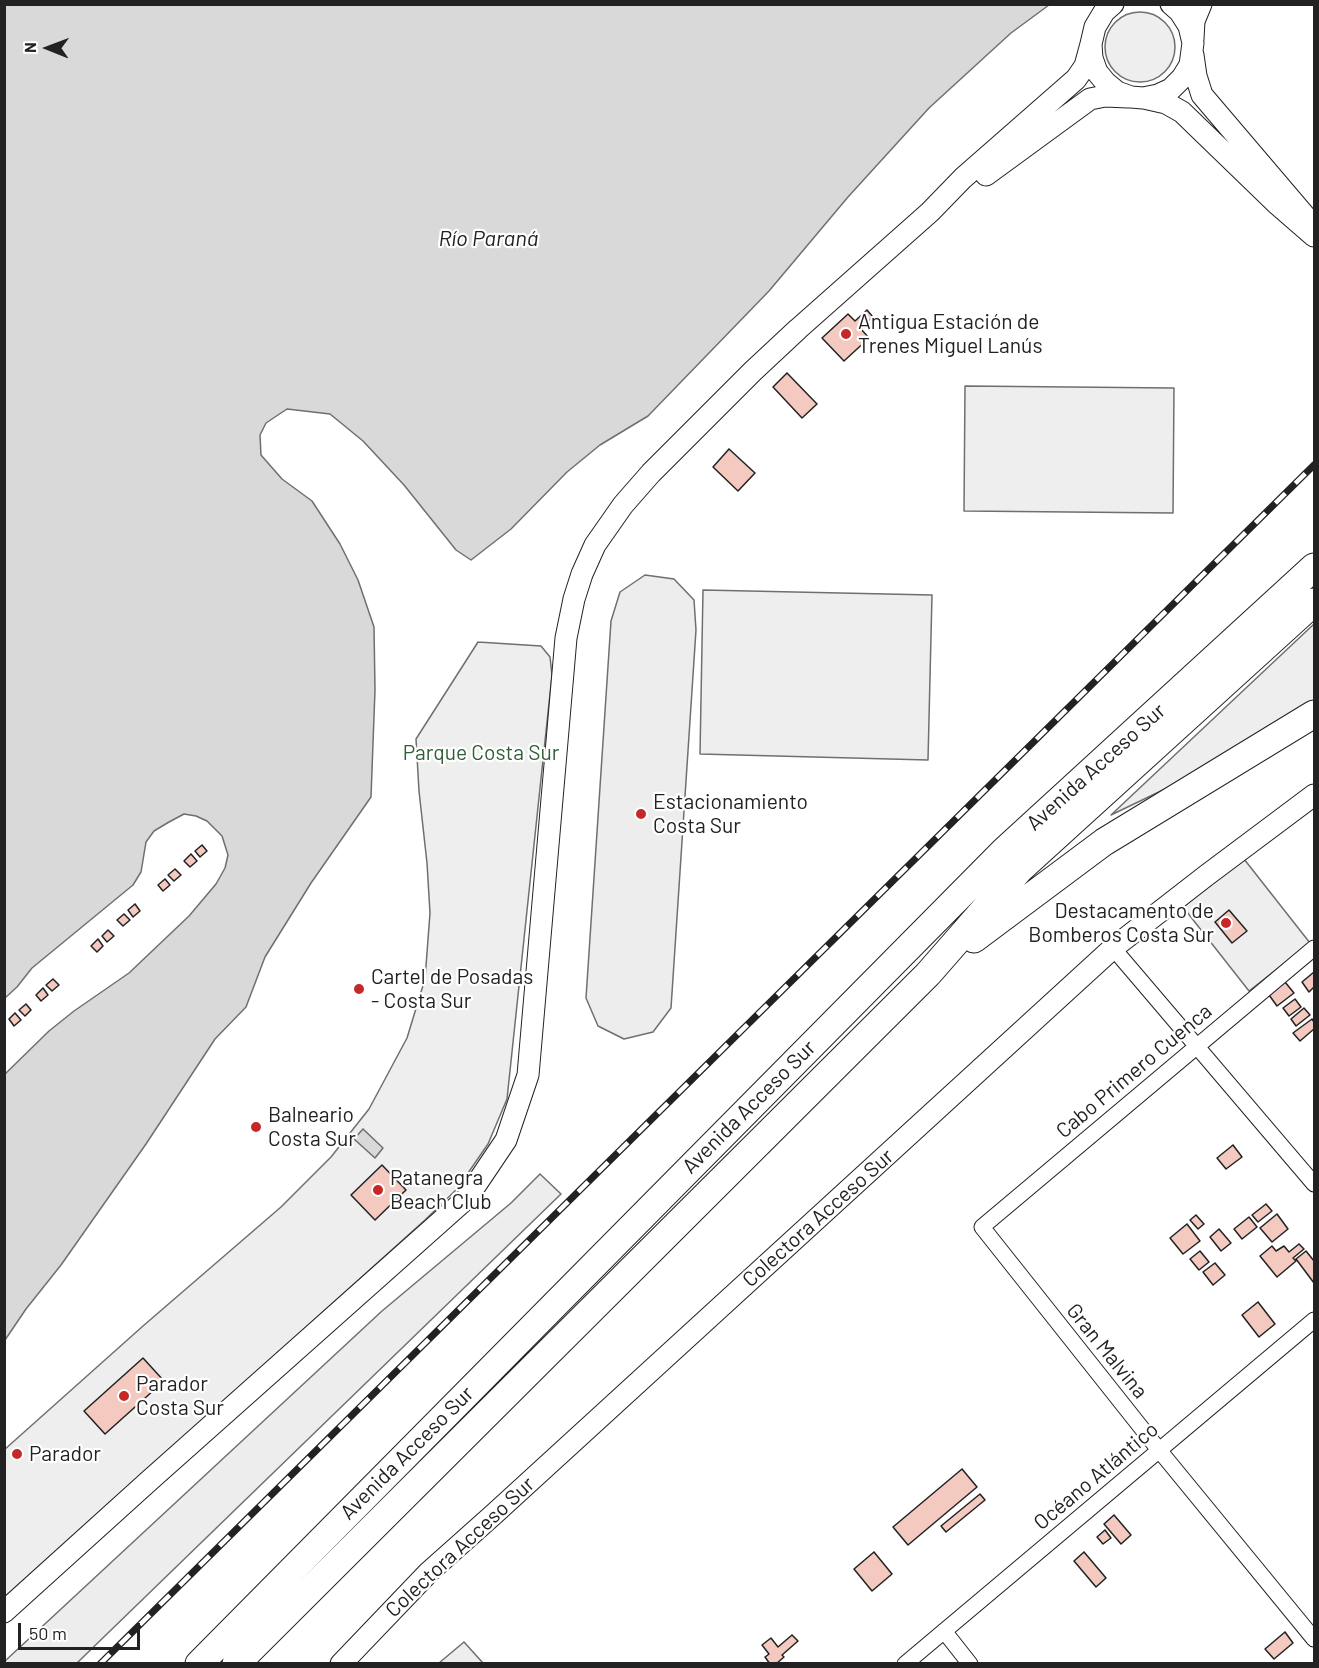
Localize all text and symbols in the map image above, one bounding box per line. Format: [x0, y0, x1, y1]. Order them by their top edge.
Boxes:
north arrow [18, 18, 78, 78]
text: N [20, 42, 39, 53]
water label: Río Paraná [438, 226, 538, 252]
place label: Antigua Estación de Trenes Miguel Lanús [858, 309, 1043, 359]
marker: Antigua Estación de Trenes Miguel Lanús [839, 327, 853, 341]
street label: Avenida Acceso Sur [1021, 698, 1171, 836]
park label: Parque Costa Sur [403, 740, 559, 766]
place label: Estacionamiento Costa Sur [653, 789, 808, 839]
marker: Estacionamiento Costa Sur [634, 807, 648, 821]
place label: Destacamento de Bomberos Costa Sur [1028, 898, 1214, 948]
marker: Destacamento de Bomberos Costa Sur [1219, 916, 1233, 930]
place label: Cartel de Posadas - Costa Sur [371, 964, 533, 1014]
marker: Cartel de Posadas - Costa Sur [352, 982, 366, 996]
street label: Cabo Primero Cuenca [1051, 999, 1217, 1143]
street label: Avenida Acceso Sur [677, 1035, 821, 1179]
place label: Balneario Costa Sur [268, 1102, 356, 1152]
marker: Balneario Costa Sur [249, 1120, 263, 1134]
street label: Colectora Acceso Sur [737, 1144, 899, 1292]
place label: Patanegra Beach Club [390, 1165, 492, 1215]
marker: Patanegra Beach Club [371, 1183, 385, 1197]
street label: Gran Malvina [1061, 1299, 1153, 1403]
place label: Parador Costa Sur [136, 1371, 224, 1421]
street label: Avenida Acceso Sur [335, 1381, 479, 1525]
marker: Parador Costa Sur [117, 1389, 131, 1403]
street label: Océano Atlántico [1029, 1417, 1163, 1535]
place label: Parador [29, 1441, 101, 1467]
marker: Parador [10, 1447, 24, 1461]
street label: Colectora Acceso Sur [380, 1471, 540, 1623]
scale bar [21, 1611, 142, 1649]
text: 50 m [29, 1622, 67, 1644]

